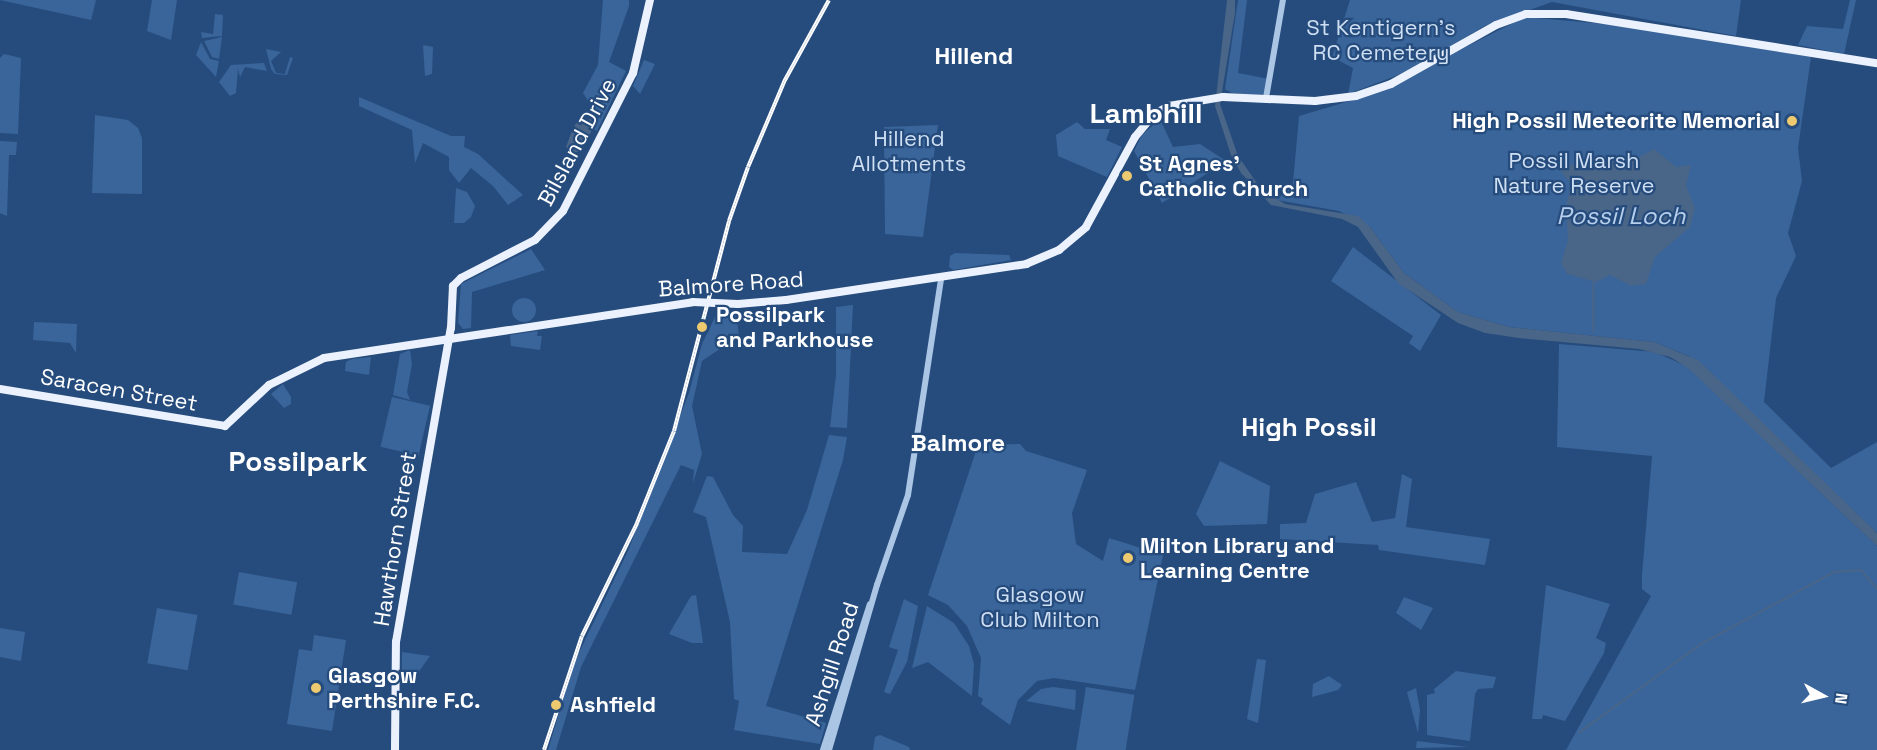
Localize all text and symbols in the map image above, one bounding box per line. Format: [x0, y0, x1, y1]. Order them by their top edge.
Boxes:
park label: St Kentigern's RC Cemetery [1306, 14, 1456, 66]
district label: Hillend [935, 42, 1013, 70]
street label: Bilsland Drive [532, 74, 622, 210]
district label: Lambhill [1090, 96, 1202, 130]
place label: High Possil Meteorite Memorial [1452, 108, 1780, 134]
marker: High Possil Meteorite Memorial [1785, 114, 1799, 128]
park label: Hillend Allotments [852, 125, 966, 176]
park label: Possil Marsh Nature Reserve [1494, 147, 1654, 198]
place label: St Agnes' Catholic Church [1139, 150, 1308, 202]
marker: St Agnes' Catholic Church [1120, 169, 1134, 183]
water label: Possil Loch [1556, 202, 1686, 230]
street label: Balmore Road [657, 266, 805, 302]
place label: Possilpark and Parkhouse [716, 301, 874, 352]
marker: Possilpark and Parkhouse [693, 318, 711, 336]
street label: Saracen Street [38, 363, 200, 417]
district label: High Possil [1241, 412, 1377, 444]
district label: Balmore [911, 429, 1005, 457]
district label: Possilpark [229, 444, 367, 478]
street label: Hawthorn Street [368, 450, 422, 628]
place label: Milton Library and Learning Centre [1140, 532, 1334, 584]
marker: Milton Library and Learning Centre [1121, 551, 1135, 565]
park label: Glasgow Club Milton [980, 581, 1100, 632]
street label: Ashgill Road [800, 599, 864, 729]
place label: Glasgow Perthshire F.C. [328, 662, 481, 714]
north arrow [1793, 666, 1853, 726]
marker: Glasgow Perthshire F.C. [309, 681, 323, 695]
place label: Ashfield [570, 692, 656, 718]
text: N [1830, 692, 1852, 705]
marker: Ashfield [547, 696, 565, 714]

